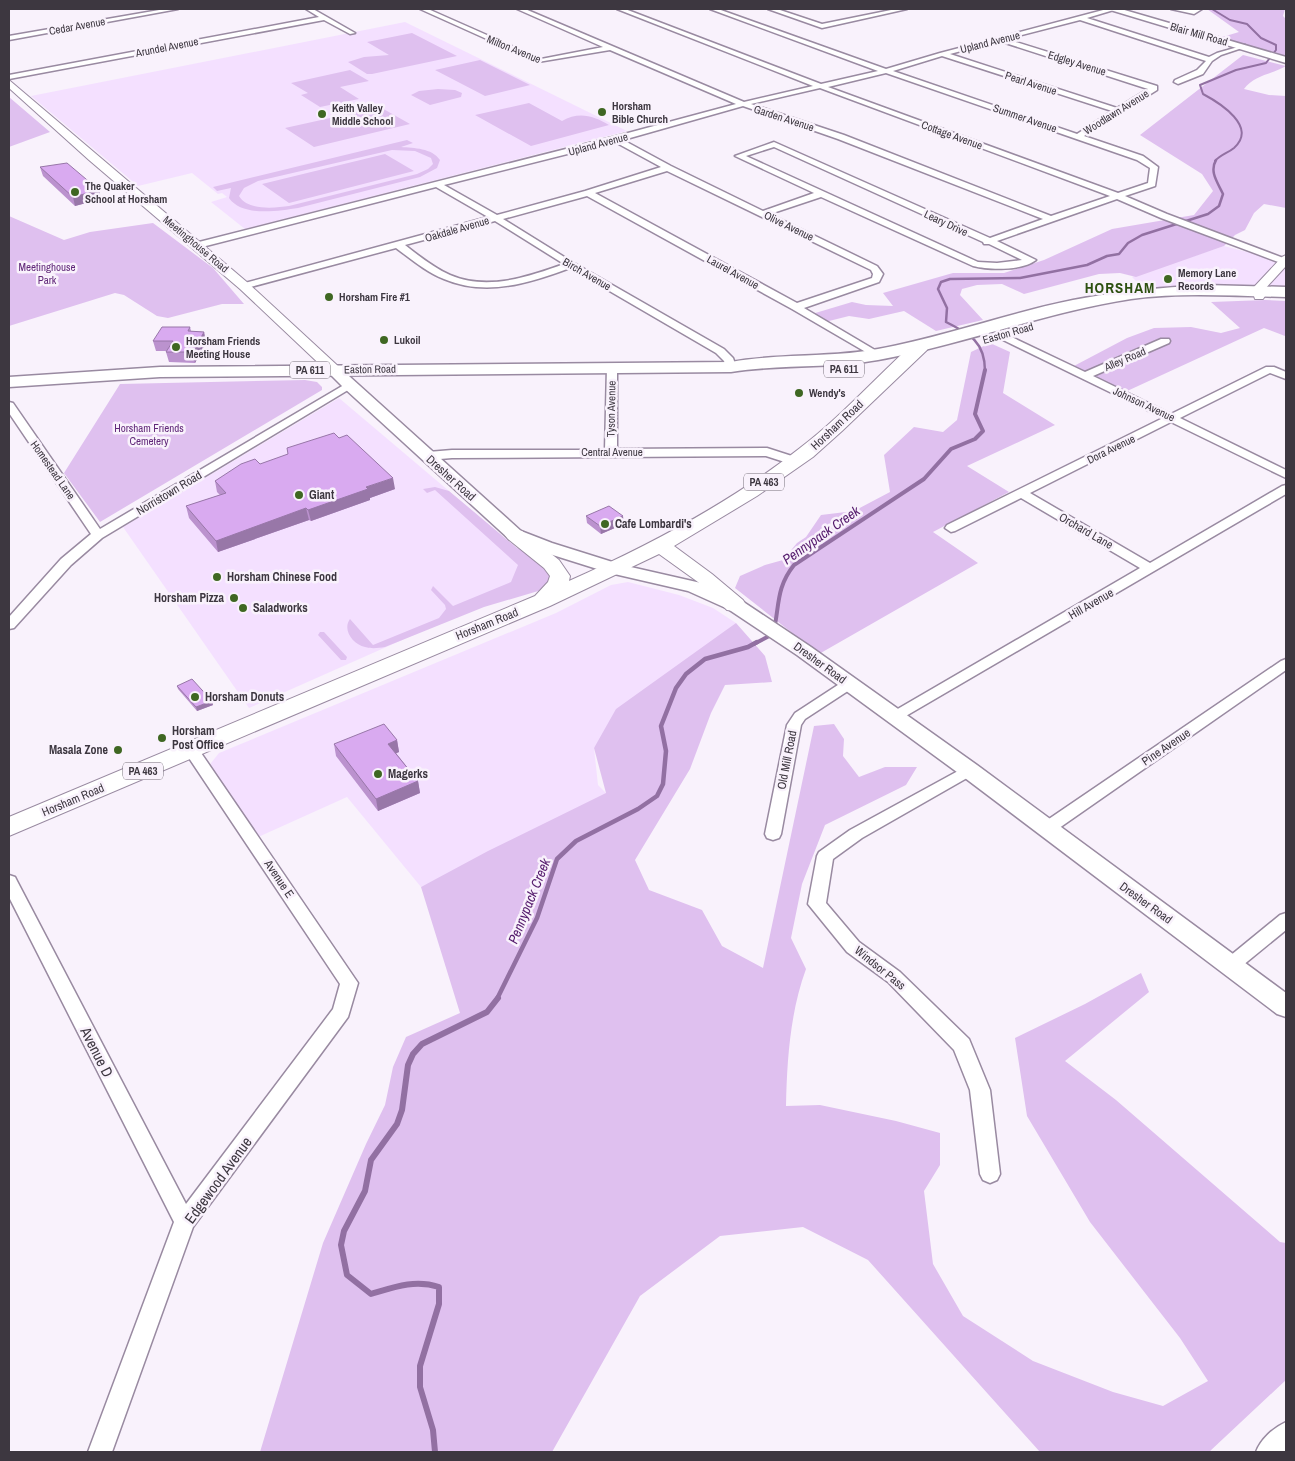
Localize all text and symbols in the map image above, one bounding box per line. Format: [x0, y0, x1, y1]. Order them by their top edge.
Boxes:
street label: Cedar Avenue [48, 14, 106, 38]
street label: Blair Mill Road [1169, 19, 1229, 49]
street label: Upland Avenue [959, 28, 1021, 56]
street label: Milton Avenue [485, 32, 543, 66]
street label: Arundel Avenue [133, 34, 200, 60]
street label: Edgley Avenue [1046, 48, 1108, 78]
street label: Pearl Avenue [1003, 68, 1059, 98]
street label: Woodlawn Avenue [1081, 86, 1151, 138]
place label: Horsham Bible Church [612, 99, 668, 126]
place label: Keith Valley Middle School [332, 101, 393, 128]
street label: Summer Avenue [991, 101, 1059, 135]
street label: Garden Avenue [752, 102, 816, 134]
marker: Horsham Bible Church [596, 106, 608, 118]
marker: Keith Valley Middle School [316, 108, 328, 120]
street label: Cottage Avenue [920, 117, 984, 153]
street label: Upland Avenue [567, 129, 629, 159]
place label: The Quaker School at Horsham [85, 179, 167, 206]
marker: The Quaker School at Horsham [69, 186, 81, 198]
street label: Leary Drive [922, 207, 970, 239]
street label: Olive Avenue [762, 208, 816, 244]
street label: Meetinghouse Road [160, 213, 232, 275]
street label: Oakdale Avenue [423, 213, 491, 245]
street label: Laurel Avenue [704, 252, 762, 292]
street label: Birch Avenue [560, 255, 614, 293]
park label: Meetinghouse Park [18, 260, 76, 287]
place label: Memory Lane Records [1178, 266, 1236, 293]
marker: Memory Lane Records [1162, 273, 1174, 285]
district label: HORSHAM [1085, 277, 1155, 298]
place label: Horsham Fire #1 [339, 290, 410, 304]
marker: Horsham Fire #1 [323, 291, 335, 303]
street label: Easton Road [981, 319, 1035, 347]
place label: Lukoil [394, 333, 421, 347]
place label: Horsham Friends Meeting House [186, 334, 260, 361]
marker: Lukoil [378, 334, 390, 346]
marker: Horsham Friends Meeting House [170, 341, 182, 353]
street label: Alley Road [1101, 344, 1148, 374]
road number: PA 611 [824, 360, 864, 378]
road number: PA 611 [290, 362, 330, 378]
street label: Easton Road [344, 362, 396, 376]
street label: Tyson Avenue [604, 381, 618, 437]
street label: Johnson Avenue [1111, 384, 1177, 424]
place label: Wendy's [809, 386, 846, 400]
marker: Wendy's [793, 387, 805, 399]
street label: Horsham Road [807, 397, 867, 453]
park label: Horsham Friends Cemetery [114, 421, 184, 448]
street label: Dora Avenue [1085, 431, 1137, 467]
street label: Homestead Lane [28, 438, 78, 502]
street label: Central Avenue [581, 445, 643, 459]
street label: Dresher Road [423, 452, 479, 504]
street label: Norristown Road [133, 467, 205, 519]
road number: PA 463 [744, 474, 784, 491]
place label: Giant [309, 487, 335, 503]
marker: Giant [293, 489, 305, 501]
water label: Pennypack Creek [779, 501, 864, 568]
street label: Orchard Lane [1056, 509, 1116, 553]
place label: Cafe Lombardi's [615, 516, 692, 532]
marker: Cafe Lombardi's [599, 518, 611, 530]
place label: Horsham Chinese Food [227, 569, 337, 585]
marker: Horsham Chinese Food [211, 571, 223, 583]
street label: Hill Avenue [1066, 585, 1116, 623]
place label: Horsham Pizza [154, 590, 225, 606]
marker: Horsham Pizza [228, 592, 240, 604]
place label: Saladworks [253, 600, 308, 616]
marker: Saladworks [237, 602, 249, 614]
street label: Horsham Road [453, 604, 521, 644]
street label: Dresher Road [791, 639, 849, 687]
place label: Horsham Donuts [205, 689, 285, 705]
marker: Horsham Donuts [189, 691, 201, 703]
place label: Horsham Post Office [172, 723, 224, 753]
street label: Pine Avenue [1138, 725, 1194, 769]
street label: Old Mill Road [773, 729, 801, 791]
marker: Horsham Post Office [156, 732, 168, 744]
place label: Masala Zone [49, 742, 109, 758]
marker: Masala Zone [112, 744, 124, 756]
road number: PA 463 [123, 762, 163, 779]
place label: Magerks [388, 766, 428, 782]
marker: Magerks [372, 768, 384, 780]
street label: Horsham Road [39, 780, 107, 820]
water label: Pennypack Creek [504, 854, 555, 946]
street label: Avenue E [260, 856, 298, 901]
street label: Dresher Road [1117, 879, 1175, 927]
street label: Windsor Pass [851, 943, 909, 994]
street label: Avenue D [75, 1022, 119, 1081]
street label: Edgewood Avenue [179, 1132, 257, 1228]

